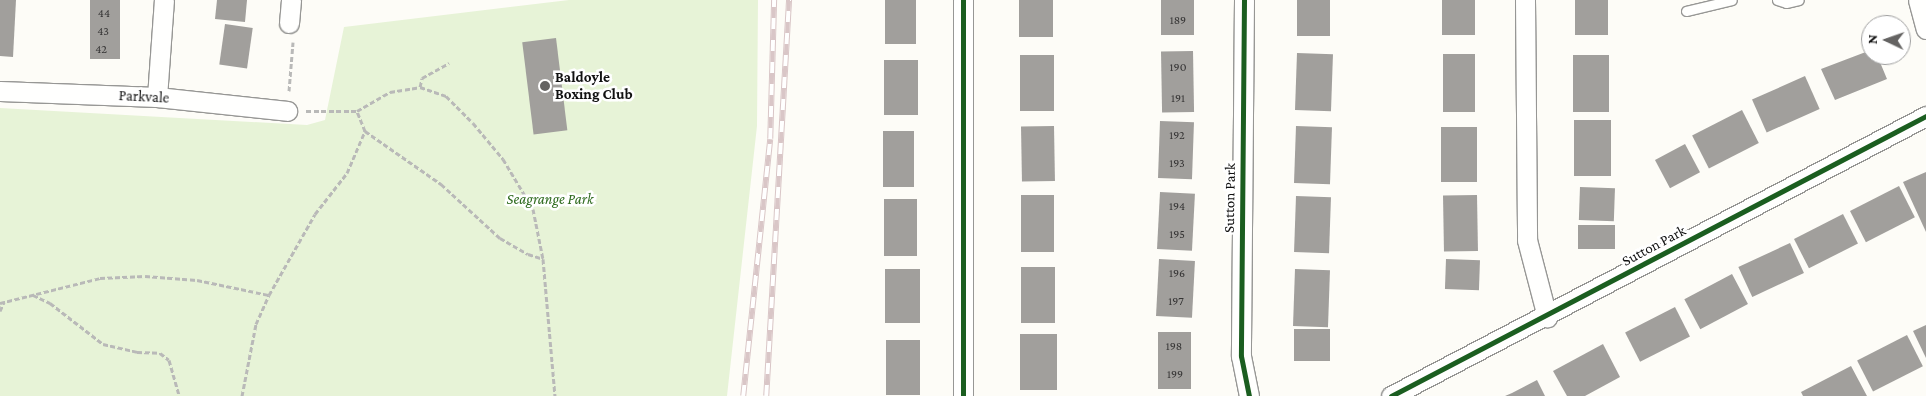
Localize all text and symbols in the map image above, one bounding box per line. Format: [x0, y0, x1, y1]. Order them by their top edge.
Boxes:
house number: 44 [98, 7, 110, 21]
house number: 189 [1170, 14, 1186, 28]
north arrow [1861, 15, 1911, 65]
house number: 43 [97, 25, 109, 39]
text: N [1864, 34, 1880, 44]
house number: 42 [95, 43, 107, 57]
house number: 190 [1170, 61, 1186, 75]
place label: Baldoyle Boxing Club [555, 68, 633, 103]
marker: Baldoyle Boxing Club [539, 80, 551, 92]
street label: Parkvale [118, 87, 170, 107]
house number: 191 [1171, 92, 1185, 106]
house number: 192 [1169, 129, 1185, 143]
house number: 193 [1169, 157, 1185, 171]
street label: Sutton Park [1220, 163, 1240, 233]
park label: Seagrange Park [506, 191, 594, 209]
house number: 194 [1169, 200, 1185, 214]
street label: Sutton Park [1619, 222, 1689, 270]
house number: 195 [1169, 228, 1185, 242]
house number: 196 [1169, 267, 1185, 281]
house number: 197 [1168, 295, 1184, 309]
house number: 198 [1166, 340, 1182, 354]
house number: 199 [1167, 368, 1183, 382]

